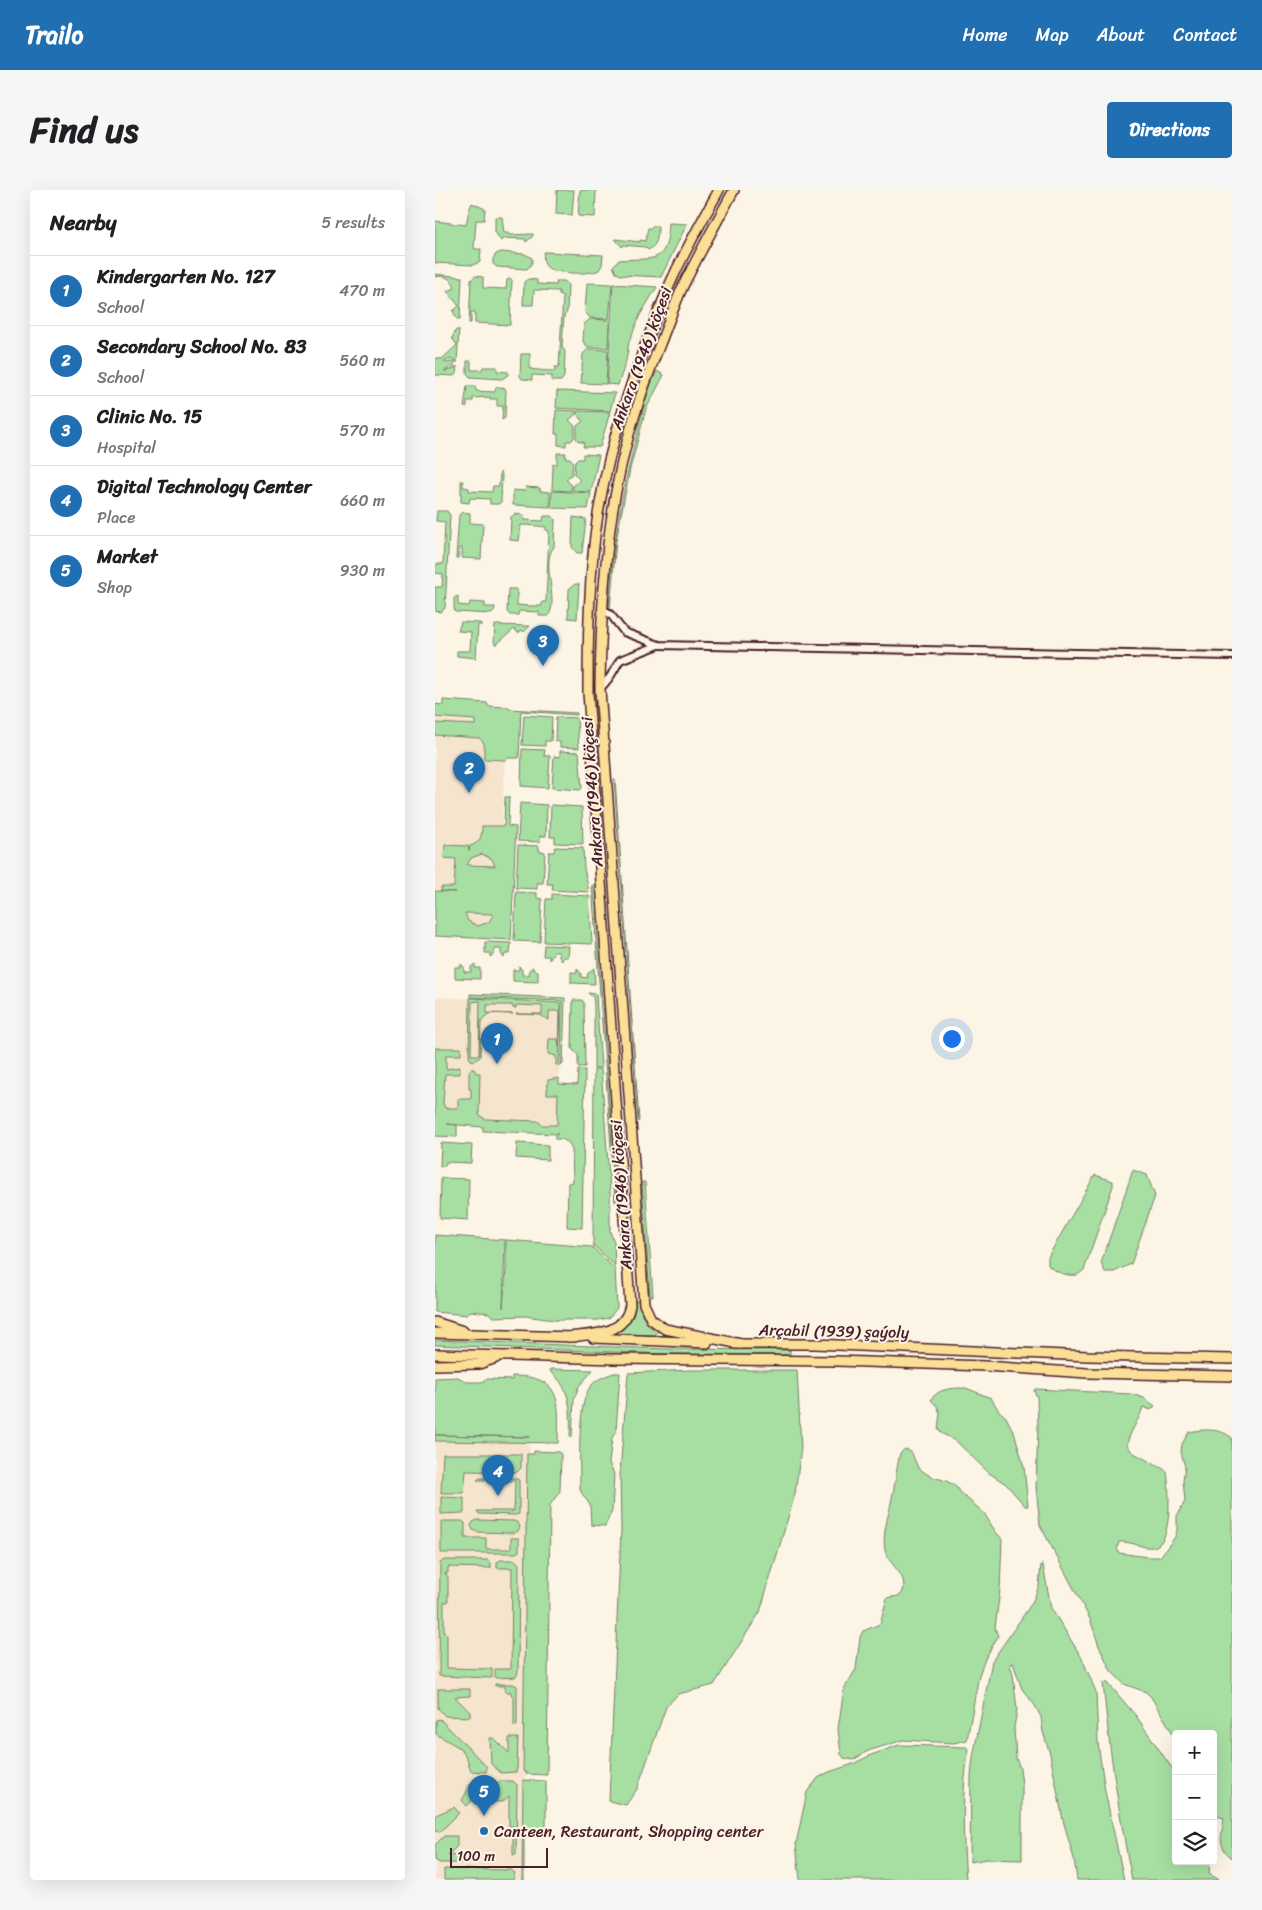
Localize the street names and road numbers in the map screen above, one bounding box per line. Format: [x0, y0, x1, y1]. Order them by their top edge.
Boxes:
street label: Ankara (1946) köçesi [601, 282, 681, 435]
street label: Ankara (1946) köçesi [572, 715, 612, 869]
street label: Ankara (1946) köçesi [601, 1118, 641, 1272]
street label: Arçabil (1939) şaýoly [758, 1315, 910, 1347]

